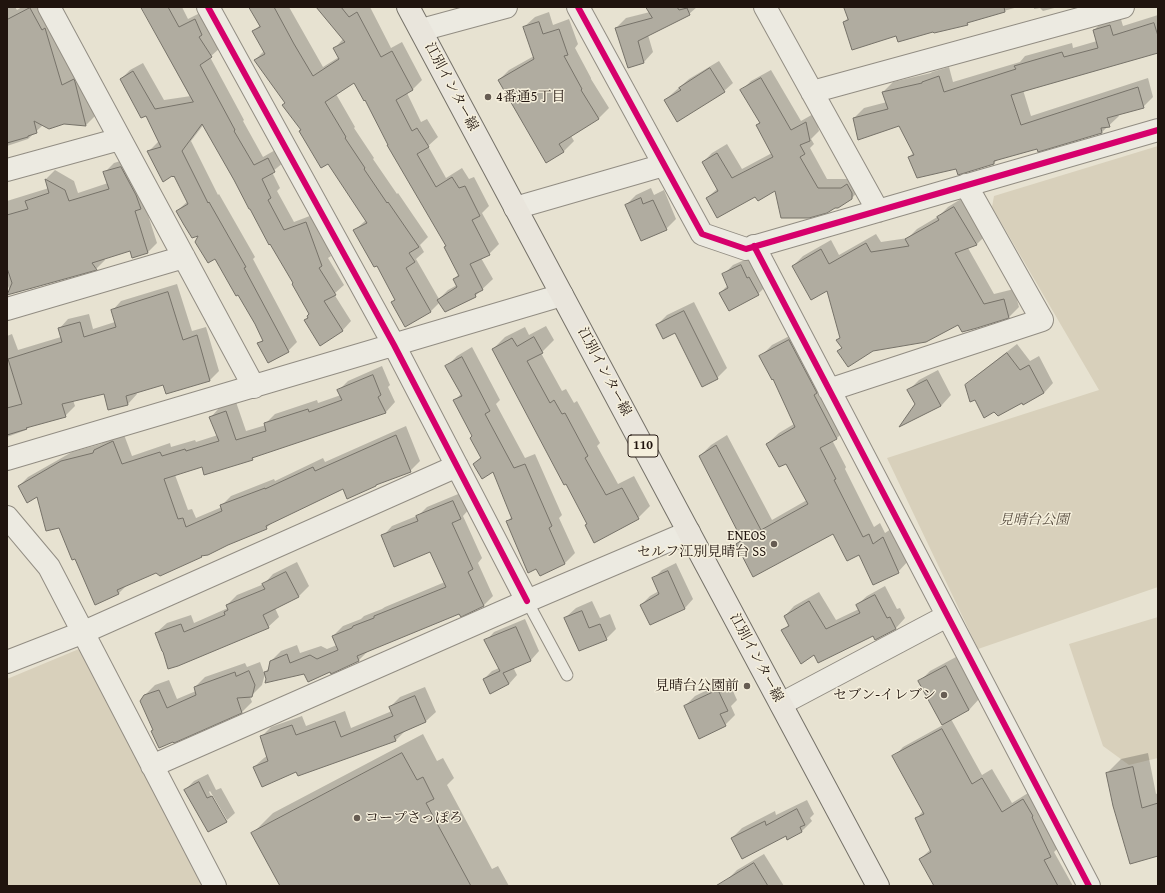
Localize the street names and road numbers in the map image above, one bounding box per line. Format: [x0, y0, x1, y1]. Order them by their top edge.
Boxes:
street label: 江別インター線 [421, 40, 481, 134]
street label: 江別インター線 [574, 325, 634, 419]
road number: 110 [628, 435, 658, 457]
street label: 江別インター線 [726, 611, 786, 705]

